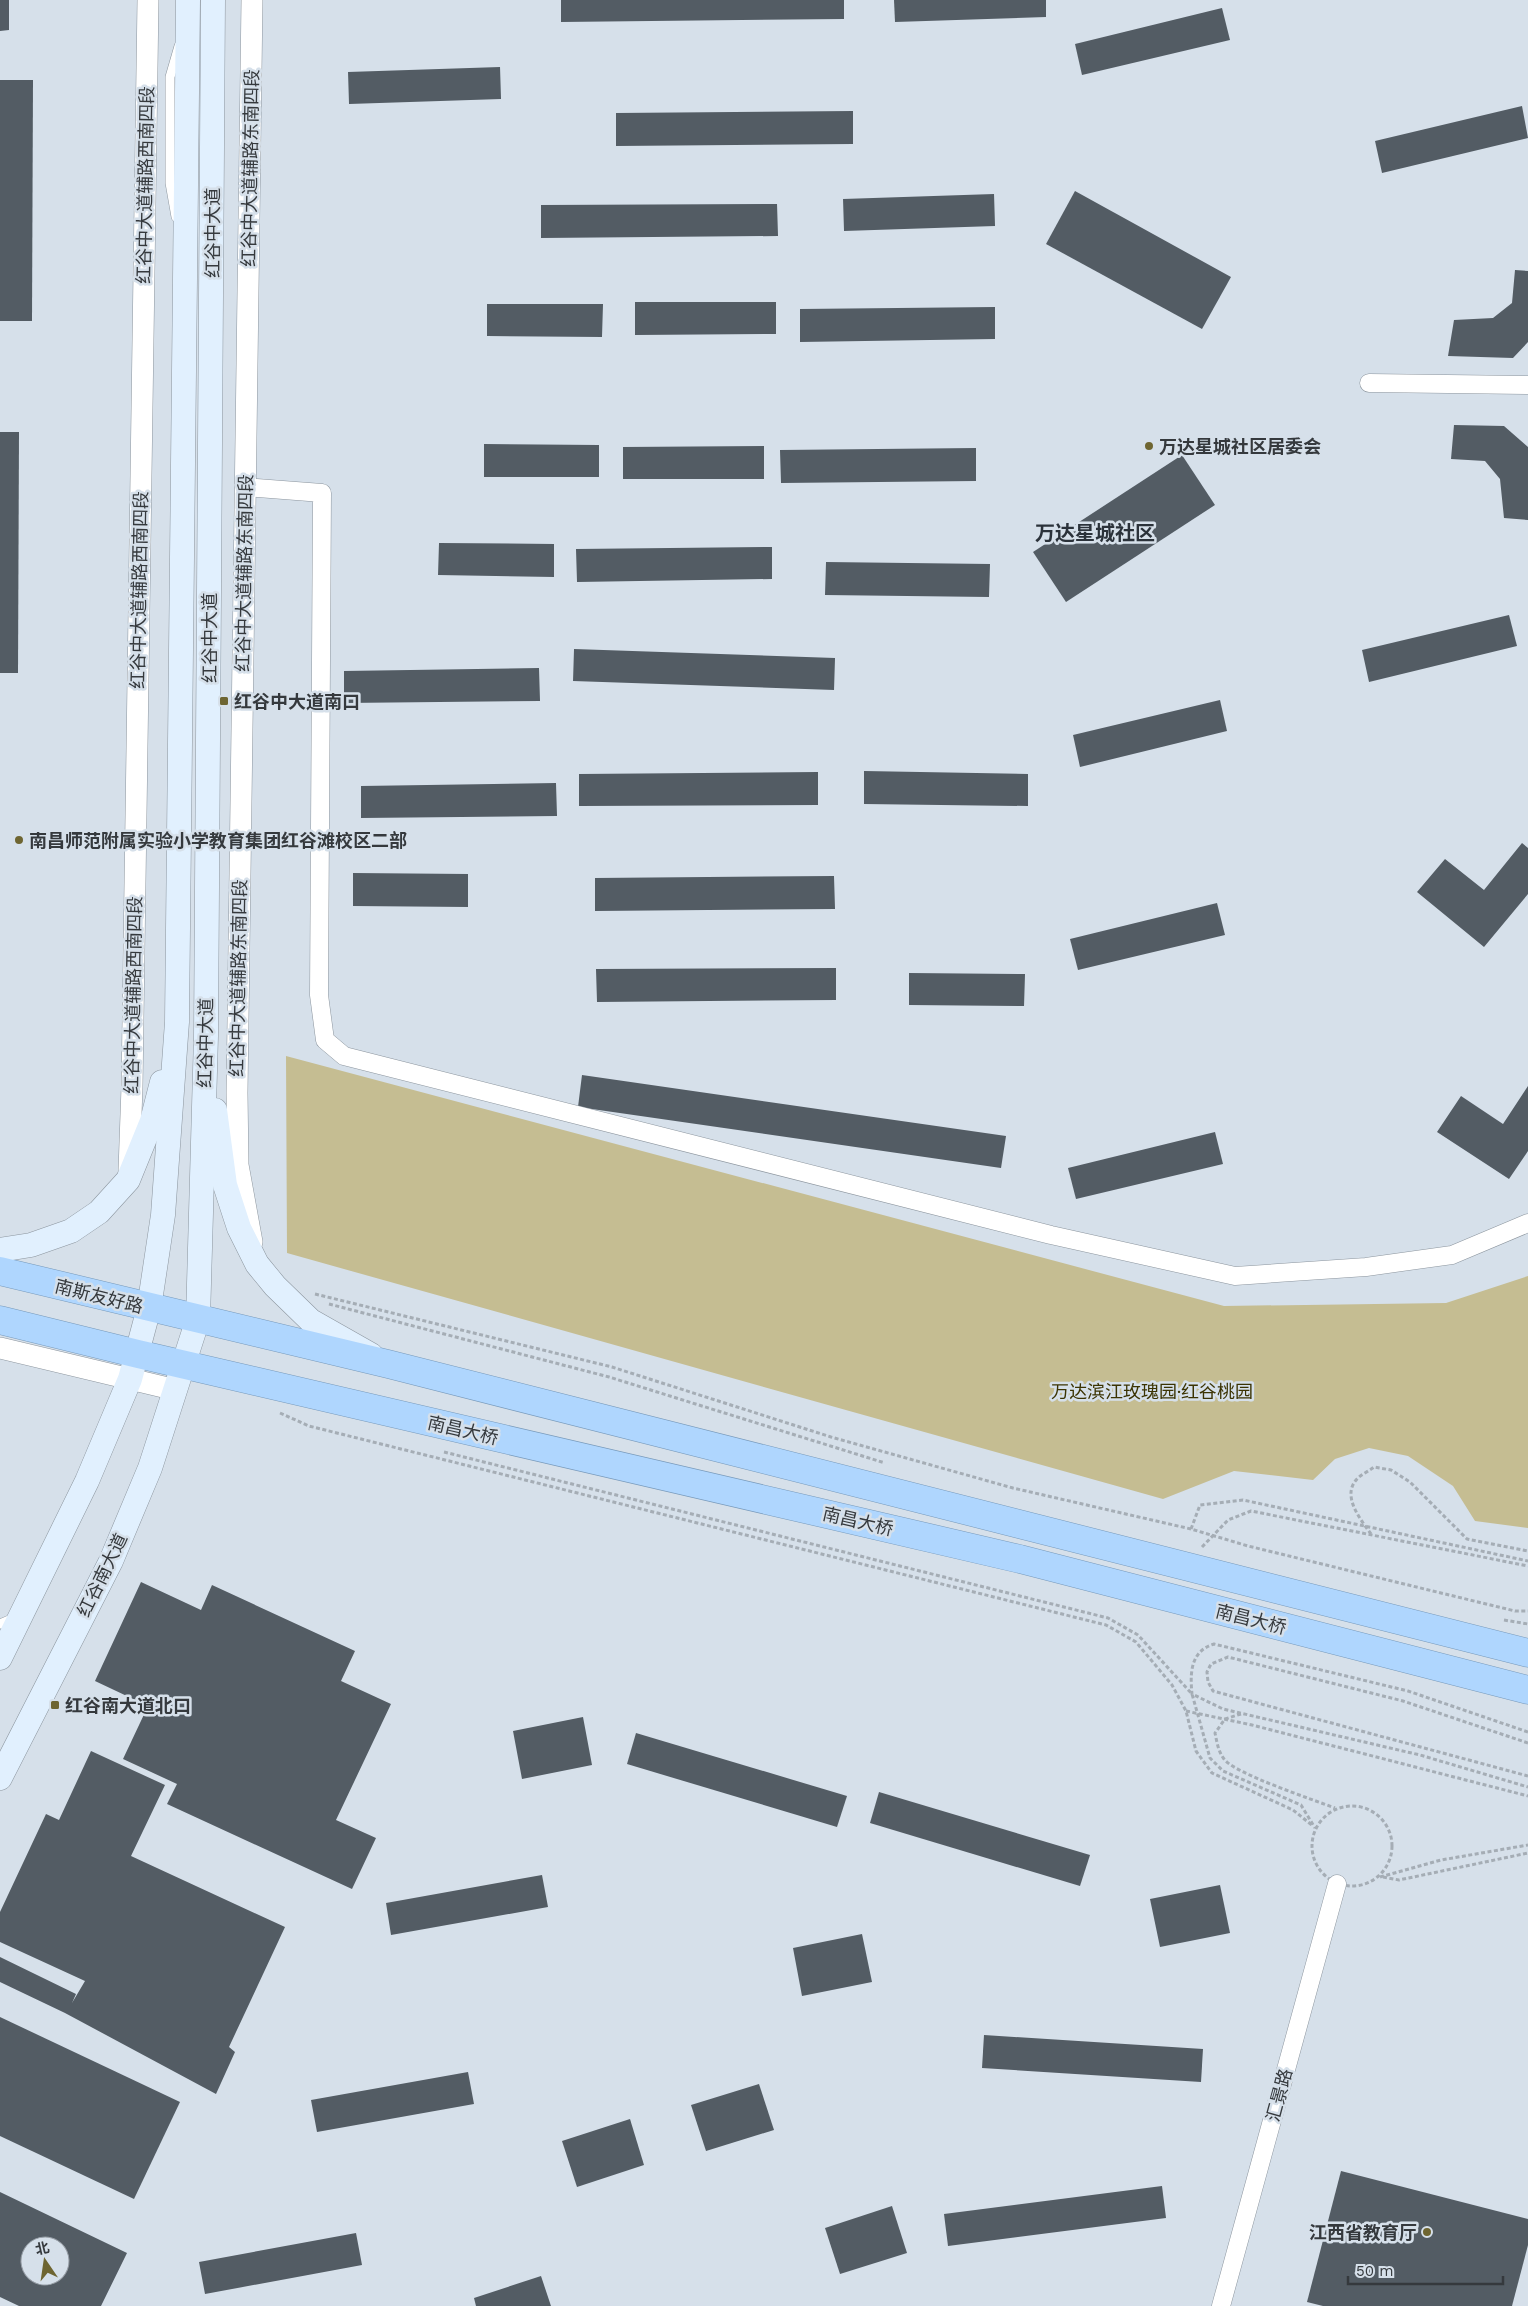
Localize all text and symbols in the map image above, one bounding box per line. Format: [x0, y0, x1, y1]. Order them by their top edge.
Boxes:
street label: 红谷中大道辅路东南四段 [238, 69, 262, 267]
street label: 红谷中大道辅路西南四段 [133, 86, 157, 284]
street label: 红谷中大道 [202, 188, 223, 278]
place label: 万达星城社区居委会 [1159, 436, 1321, 457]
marker: 万达星城社区居委会 [1143, 440, 1155, 452]
street label: 红谷中大道辅路东南四段 [232, 474, 256, 672]
street label: 红谷中大道辅路西南四段 [127, 491, 151, 689]
district label: 万达星城社区 [1035, 521, 1155, 545]
street label: 红谷中大道 [199, 593, 220, 683]
place label: 红谷中大道南口 [234, 691, 360, 712]
marker: 红谷中大道南口 [218, 695, 230, 707]
place label: 南昌师范附属实验小学教育集团红谷滩校区二部 [29, 830, 407, 851]
marker: 南昌师范附属实验小学教育集团红谷滩校区二部 [13, 834, 25, 846]
street label: 红谷中大道辅路东南四段 [226, 879, 250, 1077]
street label: 红谷中大道辅路西南四段 [121, 896, 145, 1094]
street label: 红谷中大道 [194, 998, 216, 1088]
street label: 南斯友好路 [53, 1275, 145, 1317]
park label: 万达滨江玫瑰园·红谷桃园 [1051, 1381, 1253, 1402]
street label: 南昌大桥 [426, 1412, 500, 1448]
street label: 南昌大桥 [821, 1503, 895, 1539]
street label: 红谷南大道 [73, 1530, 131, 1620]
street label: 南昌大桥 [1214, 1600, 1288, 1638]
place label: 红谷南大道北口 [65, 1695, 191, 1716]
marker: 红谷南大道北口 [49, 1699, 61, 1711]
street label: 汇景路 [1262, 2066, 1296, 2124]
place label: 江西省教育厅 [1309, 2222, 1417, 2243]
marker: 江西省教育厅 [1421, 2226, 1433, 2238]
north arrow [20, 2236, 70, 2286]
text: 北 [33, 2239, 51, 2258]
scale bar [1348, 2254, 1503, 2286]
text: 50 m [1356, 2262, 1393, 2280]

